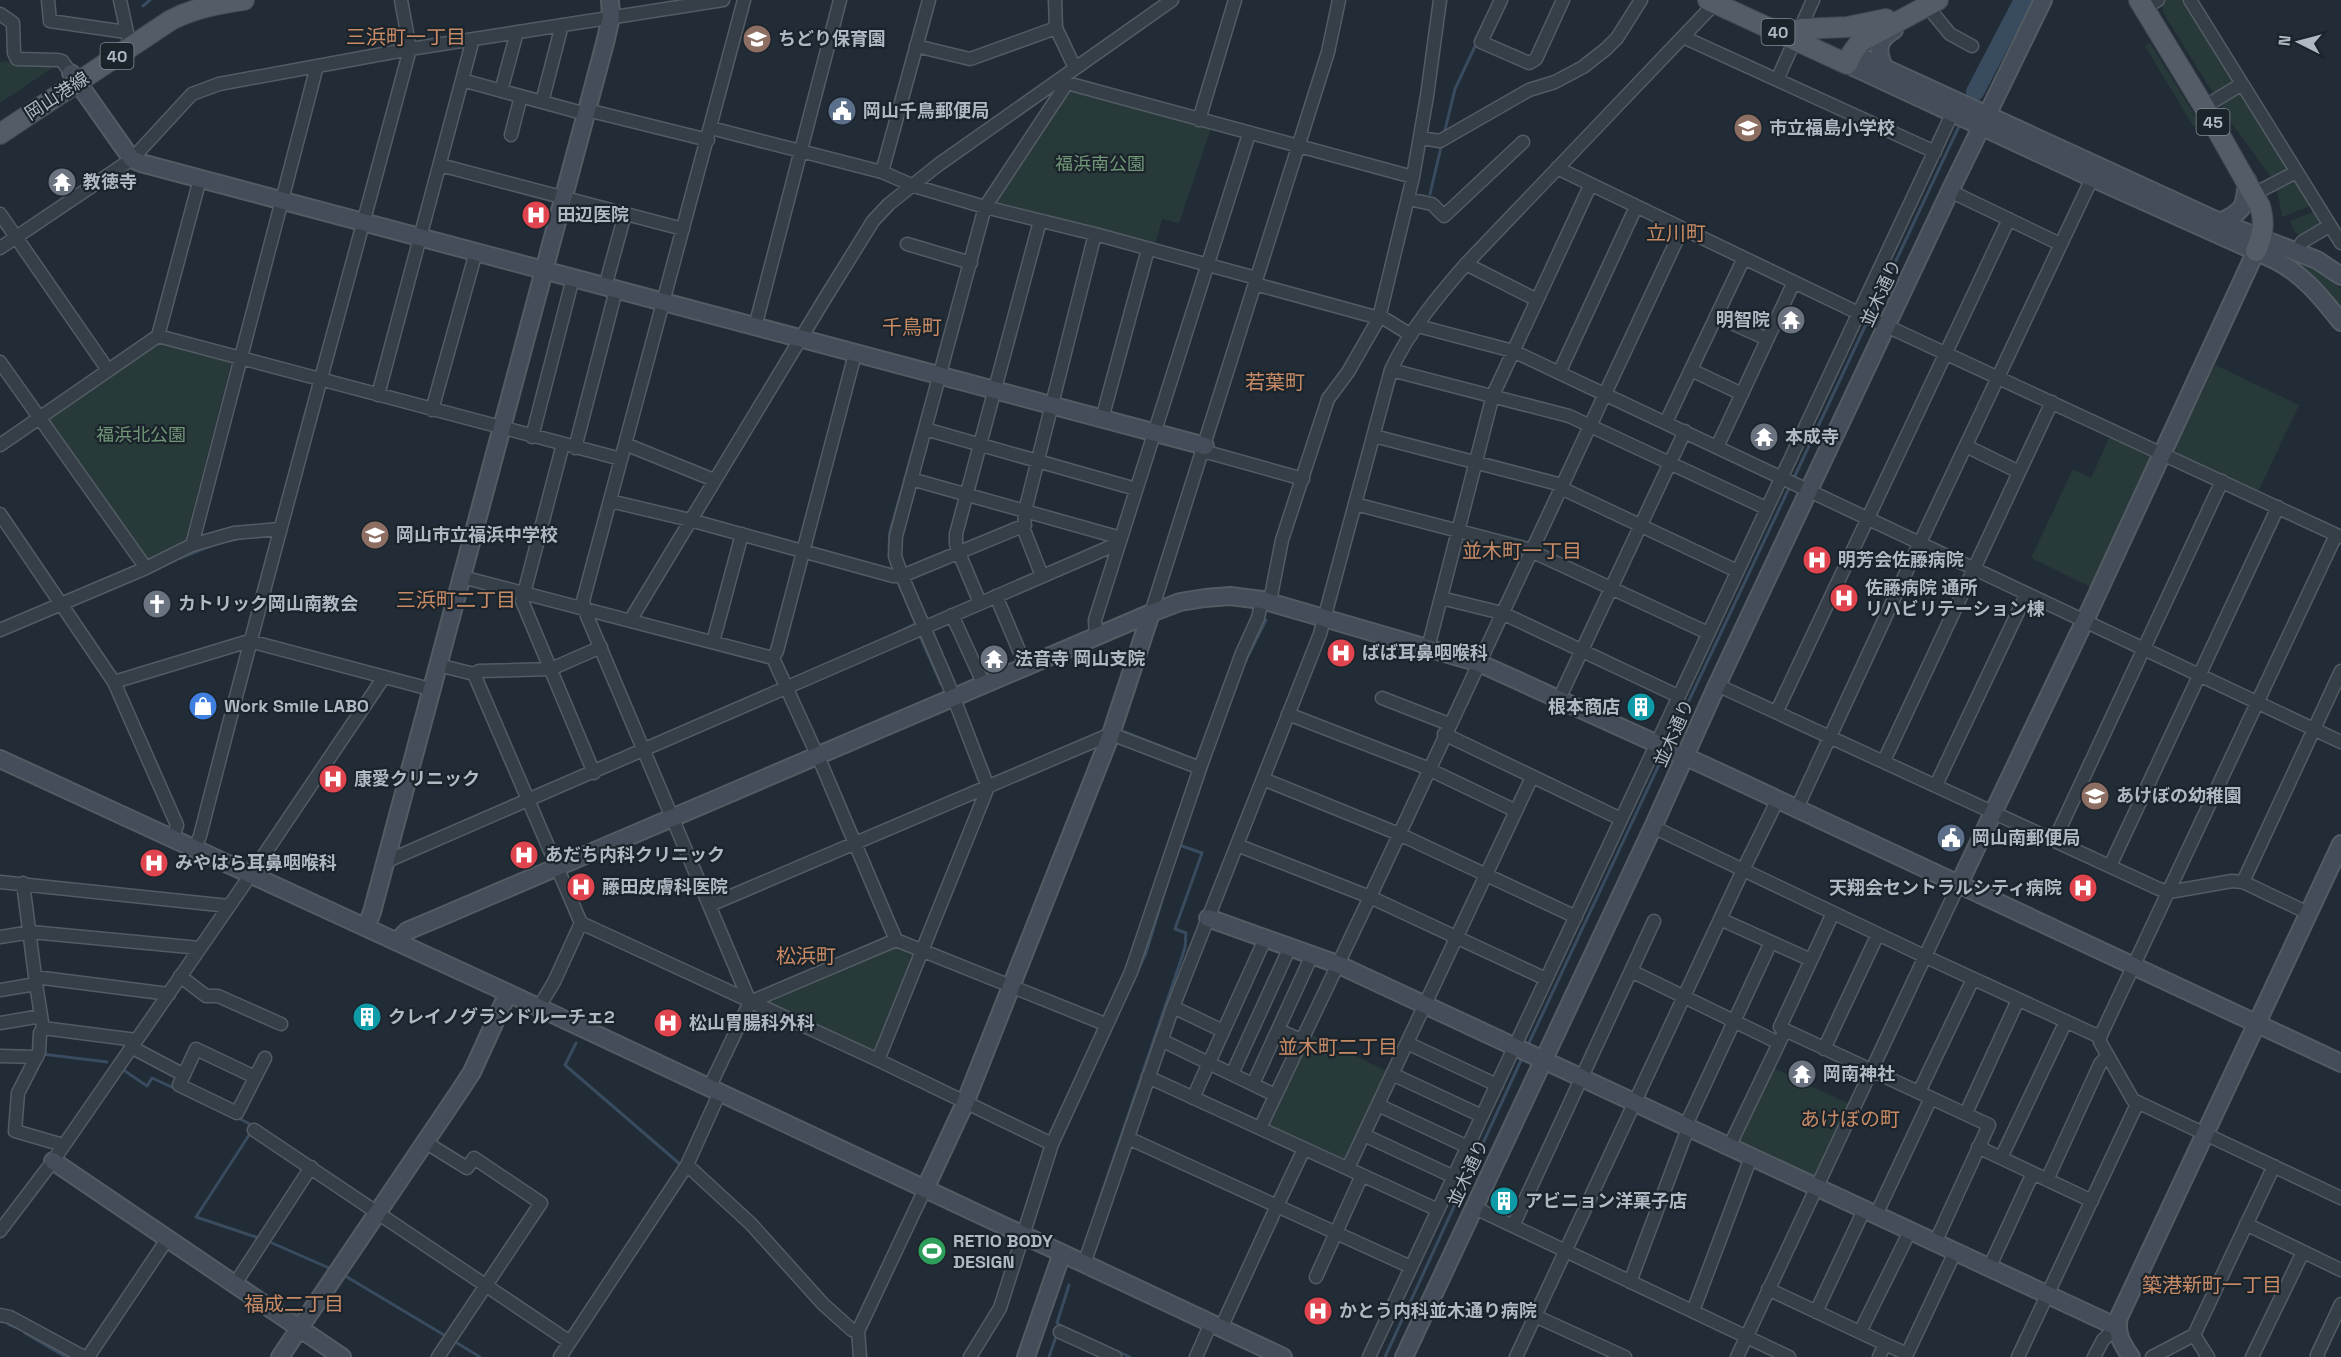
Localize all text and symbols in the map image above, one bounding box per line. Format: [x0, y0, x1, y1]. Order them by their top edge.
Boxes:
north arrow [2269, 12, 2329, 72]
road number: 40 [1762, 19, 1794, 45]
school or university icon: ちどり保育園 [741, 23, 773, 55]
district label: 三浜町一丁目 [346, 24, 466, 50]
place label: ちどり保育園 [778, 27, 886, 50]
text: N [2274, 34, 2296, 47]
road number: 40 [100, 43, 134, 69]
street label: 岡山港線 [20, 66, 93, 125]
public building icon: 岡山千鳥郵便局 [826, 95, 858, 127]
place label: 岡山千鳥郵便局 [863, 99, 989, 122]
road number: 45 [2196, 109, 2230, 135]
school or university icon: 市立福島小学校 [1732, 112, 1764, 144]
place label: 市立福島小学校 [1769, 116, 1895, 139]
park label: 福浜南公園 [1055, 152, 1145, 175]
temple icon: 教徳寺 [46, 166, 78, 198]
place label: 教徳寺 [83, 170, 137, 193]
hospital icon: 田辺医院 [520, 199, 552, 231]
place label: 田辺医院 [557, 203, 629, 226]
district label: 立川町 [1646, 220, 1706, 246]
street label: 並木通り [1855, 255, 1906, 330]
temple icon: 明智院 [1775, 304, 1807, 336]
place label: 明智院 [1716, 308, 1770, 331]
district label: 千鳥町 [882, 314, 942, 340]
district label: 若葉町 [1245, 369, 1305, 395]
temple icon: 本成寺 [1748, 421, 1780, 453]
park label: 福浜北公園 [96, 423, 186, 446]
place label: 本成寺 [1785, 425, 1839, 448]
school or university icon: 岡山市立福浜中学校 [359, 519, 391, 551]
place label: 岡山市立福浜中学校 [396, 523, 558, 546]
district label: 並木町一丁目 [1462, 538, 1582, 564]
hospital icon: 明芳会佐藤病院 [1801, 544, 1833, 576]
place label: 明芳会佐藤病院 [1838, 548, 1964, 571]
place label: 佐藤病院 通所 リハビリテーション棟 [1865, 576, 2045, 620]
hospital icon: 佐藤病院 通所 リハビリテーション棟 [1828, 582, 1860, 614]
district label: 三浜町二丁目 [396, 587, 516, 613]
church icon: カトリック岡山南教会 [141, 588, 173, 620]
place label: カトリック岡山南教会 [178, 592, 358, 615]
hospital icon: ばば耳鼻咽喉科 [1325, 637, 1357, 669]
place label: ばば耳鼻咽喉科 [1362, 641, 1488, 664]
temple icon: 法音寺 岡山支院 [978, 643, 1010, 675]
place label: 法音寺 岡山支院 [1015, 647, 1146, 670]
shop icon: Work Smile LABO [187, 690, 219, 722]
building icon: 根本商店 [1625, 691, 1657, 723]
place label: Work Smile LABO [224, 694, 369, 717]
place label: 根本商店 [1548, 695, 1620, 718]
street label: 並木通り [1648, 695, 1699, 770]
hospital icon: 康愛クリニック [317, 763, 349, 795]
place label: 康愛クリニック [354, 767, 480, 790]
school or university icon: あけぼの幼稚園 [2079, 780, 2111, 812]
place label: あけぼの幼稚園 [2116, 784, 2242, 807]
public building icon: 岡山南郵便局 [1935, 822, 1967, 854]
place label: 岡山南郵便局 [1972, 826, 2080, 849]
hospital icon: あだち内科クリニック [508, 839, 540, 871]
place label: あだち内科クリニック [545, 843, 725, 866]
hospital icon: みやはら耳鼻咽喉科 [138, 847, 170, 879]
place label: みやはら耳鼻咽喉科 [175, 851, 337, 874]
hospital icon: 藤田皮膚科医院 [565, 871, 597, 903]
hospital icon: 天翔会セントラルシティ病院 [2067, 872, 2099, 904]
place label: 藤田皮膚科医院 [602, 875, 728, 898]
place label: 天翔会セントラルシティ病院 [1829, 876, 2062, 899]
district label: 松浜町 [776, 943, 836, 969]
building icon: クレイノグランドルーチェ2 [351, 1001, 383, 1033]
place label: クレイノグランドルーチェ2 [388, 1005, 615, 1028]
hospital icon: 松山胃腸科外科 [652, 1007, 684, 1039]
place label: 松山胃腸科外科 [689, 1011, 815, 1034]
district label: 並木町二丁目 [1278, 1034, 1398, 1060]
temple icon: 岡南神社 [1786, 1058, 1818, 1090]
place label: 岡南神社 [1823, 1062, 1895, 1085]
district label: あけぼの町 [1800, 1106, 1900, 1132]
street label: 並木通り [1442, 1135, 1493, 1210]
building icon: アビニョン洋菓子店 [1488, 1185, 1520, 1217]
place label: アビニョン洋菓子店 [1525, 1189, 1687, 1212]
place label: RETIO BODY DESIGN [953, 1229, 1054, 1273]
sports icon: RETIO BODY DESIGN [916, 1235, 948, 1267]
district label: 築港新町一丁目 [2142, 1272, 2282, 1298]
district label: 福成二丁目 [244, 1291, 344, 1317]
hospital icon: かとう内科並木通り病院 [1302, 1295, 1334, 1327]
place label: かとう内科並木通り病院 [1339, 1299, 1537, 1322]

